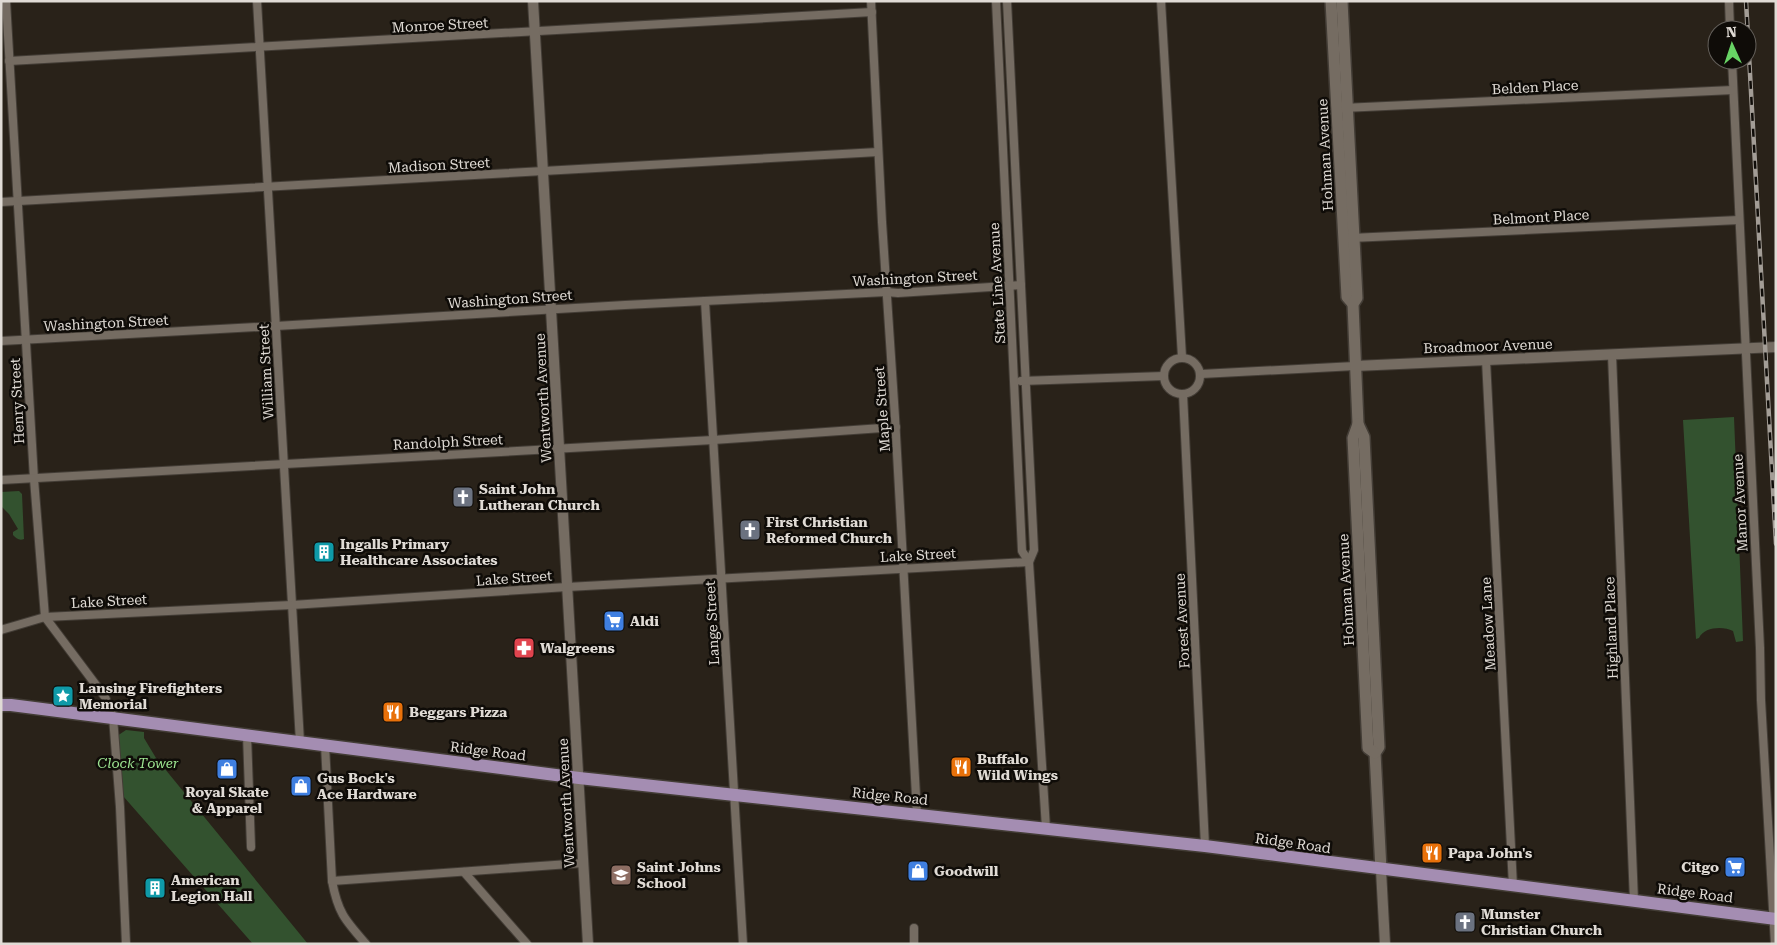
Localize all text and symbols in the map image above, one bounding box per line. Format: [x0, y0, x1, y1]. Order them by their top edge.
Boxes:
street label: Monroe Street [391, 14, 489, 36]
north arrow [1707, 20, 1757, 70]
text: N [1726, 24, 1737, 40]
street label: Belden Place [1491, 77, 1579, 97]
street label: Hohman Avenue [1314, 98, 1336, 211]
street label: Madison Street [388, 154, 490, 176]
street label: Belmont Place [1492, 206, 1590, 228]
street label: State Line Avenue [986, 222, 1008, 344]
street label: Washington Street [852, 267, 978, 289]
street label: Washington Street [447, 287, 573, 311]
street label: Washington Street [43, 312, 169, 334]
street label: William Street [256, 324, 276, 420]
street label: Wentworth Avenue [532, 333, 554, 463]
street label: Broadmoor Avenue [1423, 336, 1553, 356]
street label: Henry Street [7, 358, 27, 444]
street label: Maple Street [871, 366, 893, 452]
street label: Randolph Street [393, 431, 503, 453]
street label: Manor Avenue [1729, 453, 1751, 552]
place label: Saint John Lutheran Church [479, 481, 601, 513]
church icon: Saint John Lutheran Church [451, 485, 475, 509]
place label: First Christian Reformed Church [766, 514, 893, 546]
church icon: First Christian Reformed Church [738, 518, 762, 542]
street label: Hohman Avenue [1335, 533, 1357, 646]
place label: Ingalls Primary Healthcare Associates [340, 536, 497, 568]
building icon: Ingalls Primary Healthcare Associates [312, 540, 336, 564]
street label: Lake Street [880, 545, 956, 565]
street label: Lake Street [475, 567, 553, 589]
street label: Forest Avenue [1172, 573, 1192, 669]
street label: Meadow Lane [1478, 576, 1498, 671]
street label: Highland Place [1601, 576, 1621, 680]
street label: Lange Street [702, 580, 722, 666]
street label: Lake Street [71, 591, 147, 611]
supermarket icon: Aldi [602, 609, 626, 633]
place label: Aldi [630, 613, 659, 629]
pharmacy icon: Walgreens [512, 636, 536, 660]
place label: Walgreens [540, 640, 615, 656]
place label: Lansing Firefighters Memorial [79, 680, 222, 712]
place icon: Lansing Firefighters Memorial [51, 684, 75, 708]
restaurant icon: Beggars Pizza [381, 700, 405, 724]
place label: Beggars Pizza [409, 704, 508, 720]
street label: Ridge Road [449, 738, 527, 764]
street label: Wentworth Avenue [555, 738, 577, 868]
place label: Buffalo Wild Wings [977, 751, 1058, 783]
park label: Clock Tower [97, 755, 179, 771]
restaurant icon: Buffalo Wild Wings [949, 755, 973, 779]
shop icon: Royal Skate & Apparel [215, 757, 239, 781]
place label: Gus Bock's Ace Hardware [317, 770, 417, 802]
shop icon: Gus Bock's Ace Hardware [289, 774, 313, 798]
place label: Royal Skate & Apparel [185, 784, 269, 816]
street label: Ridge Road [851, 784, 929, 808]
street label: Ridge Road [1254, 830, 1332, 856]
restaurant icon: Papa John's [1420, 841, 1444, 865]
place label: Papa John's [1448, 845, 1532, 861]
supermarket icon: Citgo [1723, 855, 1747, 879]
place label: Saint Johns School [637, 859, 721, 891]
shop icon: Goodwill [906, 859, 930, 883]
place label: Citgo [1681, 859, 1719, 875]
school or university icon: Saint Johns School [609, 863, 633, 887]
place label: Goodwill [934, 863, 999, 879]
place label: American Legion Hall [171, 872, 253, 904]
building icon: American Legion Hall [143, 876, 167, 900]
street label: Ridge Road [1656, 880, 1734, 906]
place label: Munster Christian Church [1481, 906, 1603, 938]
church icon: Munster Christian Church [1453, 910, 1477, 934]

